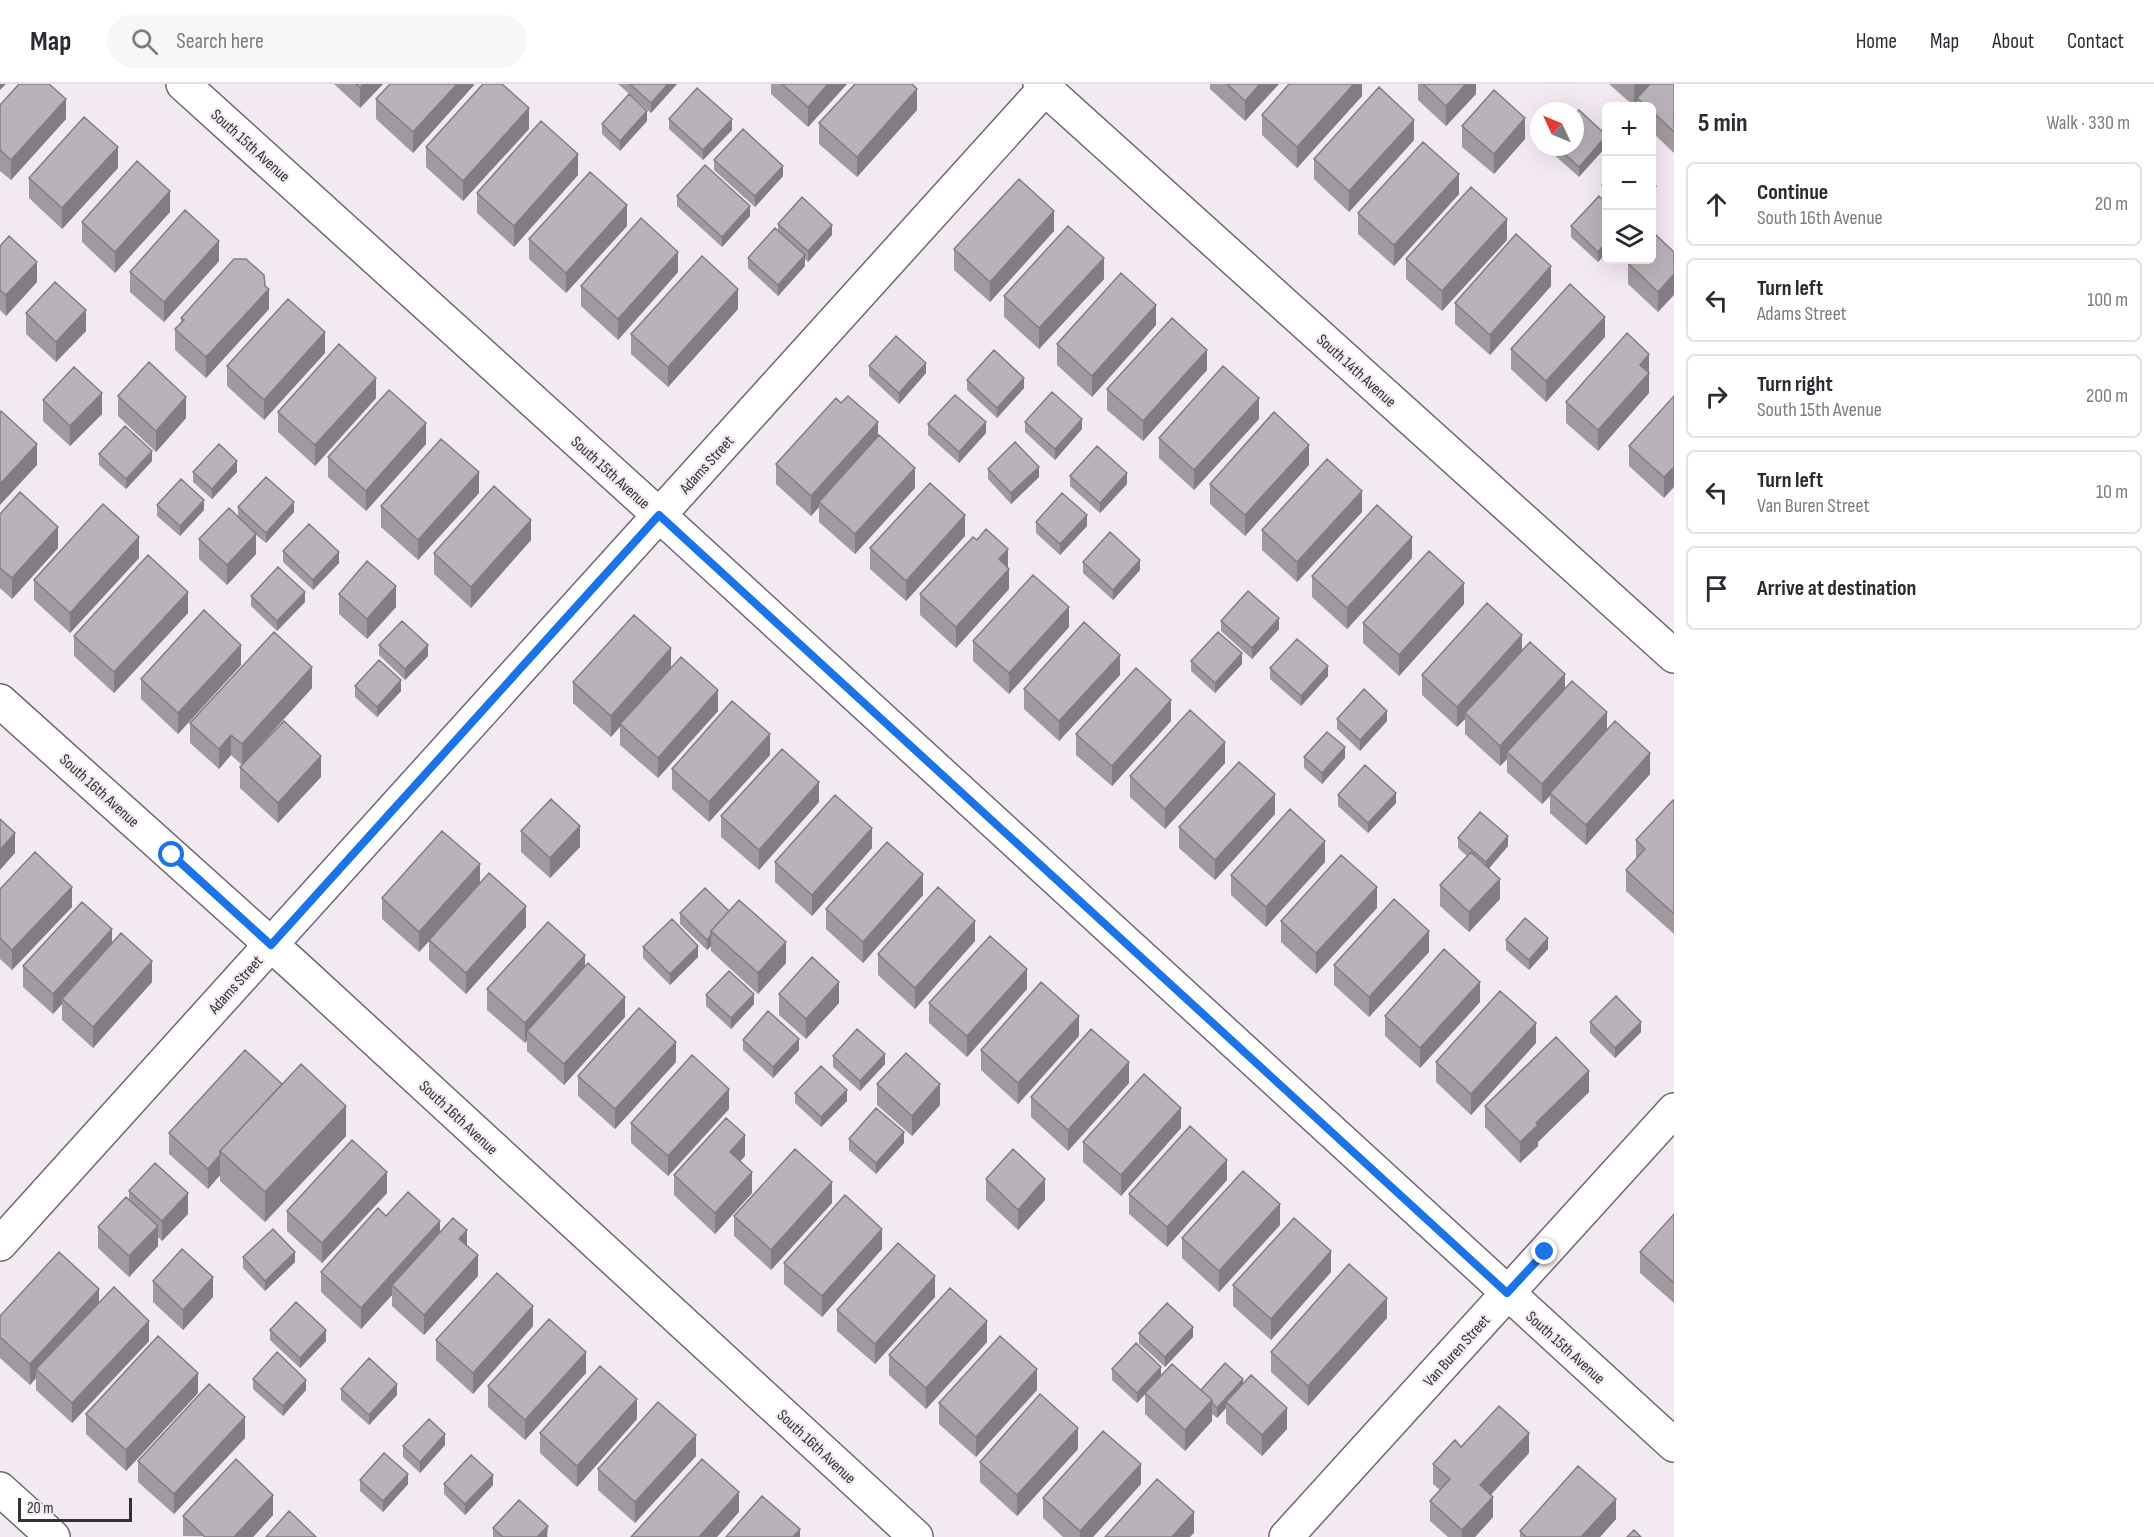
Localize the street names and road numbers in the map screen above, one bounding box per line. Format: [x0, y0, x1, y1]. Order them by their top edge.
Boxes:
street label: South 15th Avenue [207, 106, 293, 187]
street label: South 14th Avenue [1312, 331, 1400, 412]
street label: Adams Street [675, 432, 738, 499]
street label: South 15th Avenue [567, 433, 653, 514]
street label: South 16th Avenue [55, 750, 143, 832]
street label: Adams Street [204, 952, 267, 1019]
street label: South 16th Avenue [415, 1077, 501, 1159]
street label: South 15th Avenue [1522, 1308, 1608, 1389]
street label: Van Buren Street [1420, 1311, 1494, 1391]
street label: South 16th Avenue [773, 1406, 859, 1488]

